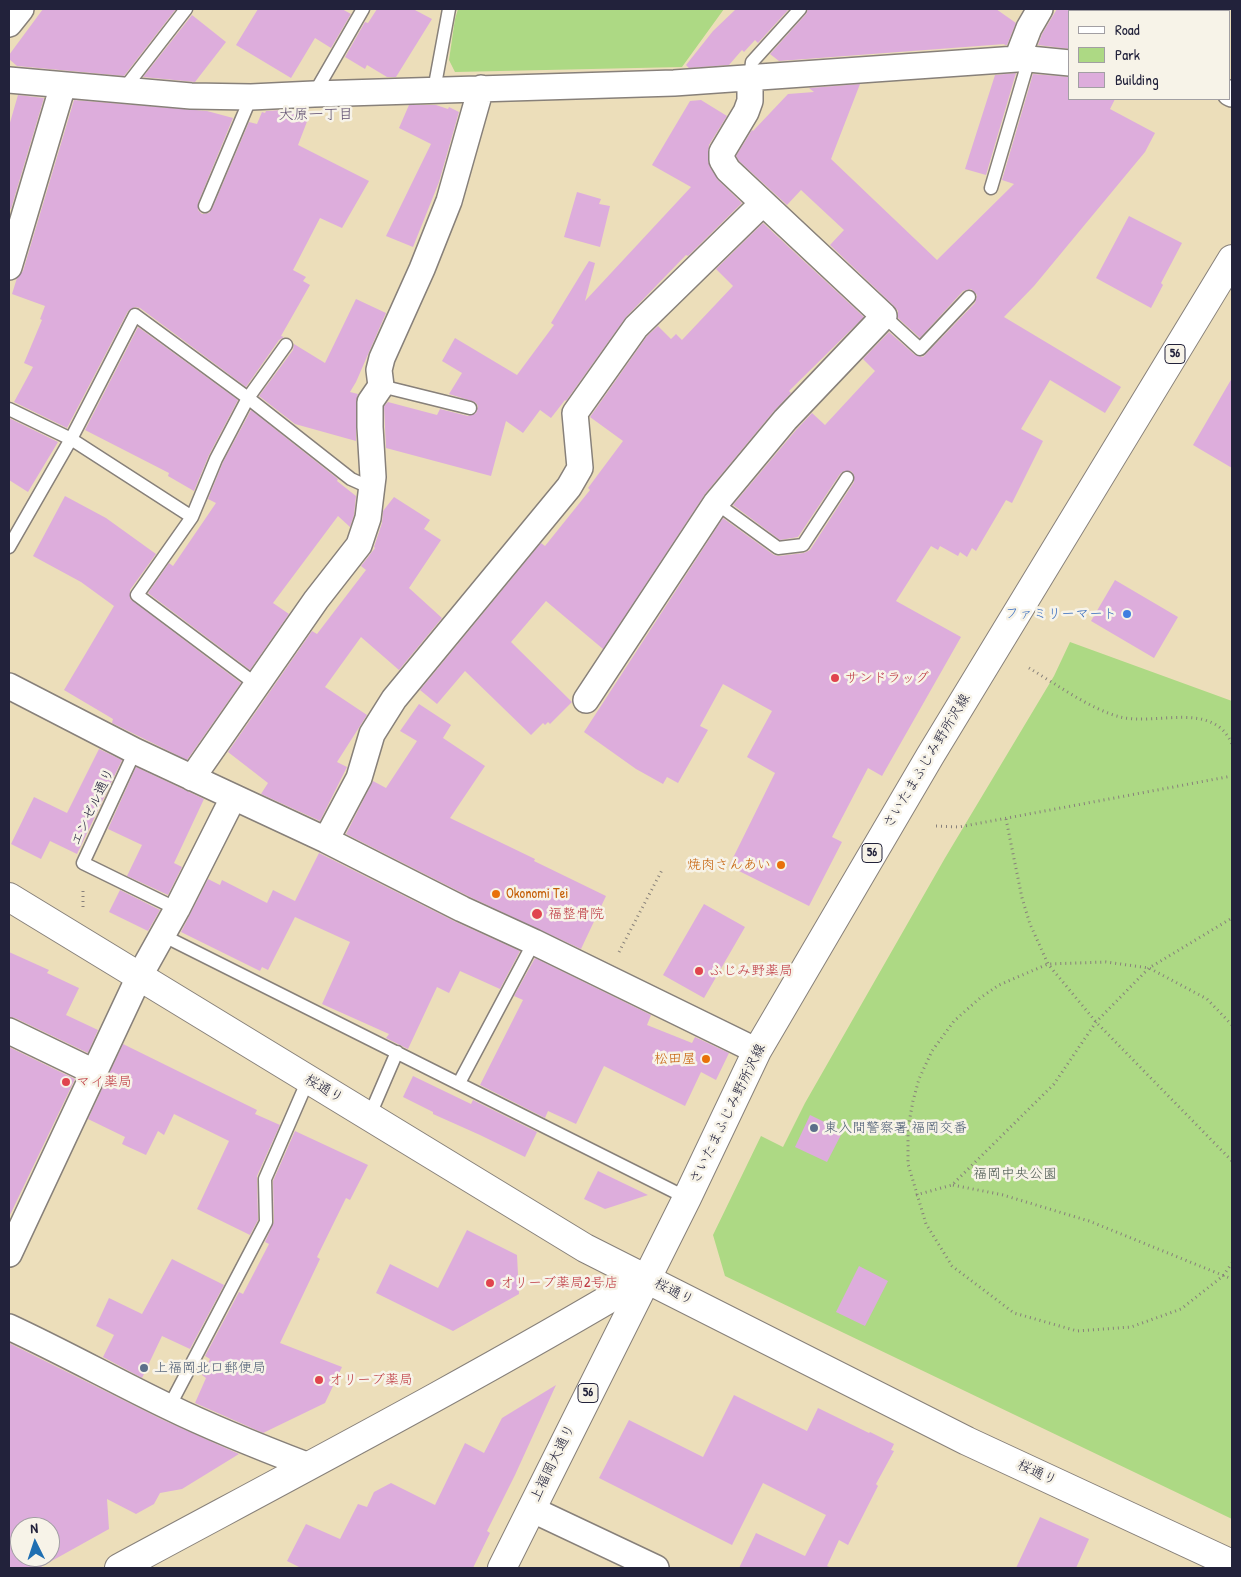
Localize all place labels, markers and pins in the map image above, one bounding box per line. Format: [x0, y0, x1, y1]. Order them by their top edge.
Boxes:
place label: ファミリーマート [1005, 606, 1117, 622]
marker: ファミリーマート [1121, 608, 1133, 620]
place label: サンドラッグ [845, 670, 929, 686]
marker: サンドラッグ [829, 672, 841, 684]
place label: 焼肉さんあい [687, 857, 771, 873]
marker: 焼肉さんあい [775, 859, 787, 871]
place label: Okonomi Tei [506, 886, 568, 902]
marker: Okonomi Tei [490, 888, 502, 900]
place label: 福整骨院 [548, 906, 604, 922]
marker: 福整骨院 [530, 907, 544, 921]
place label: ふじみ野薬局 [709, 963, 793, 979]
marker: ふじみ野薬局 [693, 965, 705, 977]
place label: 松田屋 [654, 1051, 696, 1067]
marker: 松田屋 [700, 1053, 712, 1065]
place label: マイ薬局 [76, 1074, 132, 1090]
marker: マイ薬局 [60, 1076, 72, 1088]
place label: 東入間警察署 福岡交番 [824, 1120, 967, 1136]
marker: 東入間警察署 福岡交番 [808, 1122, 820, 1134]
place label: オリーブ薬局2号店 [500, 1275, 619, 1291]
marker: オリーブ薬局2号店 [484, 1277, 496, 1289]
place label: 上福岡北口郵便局 [154, 1360, 266, 1376]
marker: 上福岡北口郵便局 [138, 1362, 150, 1374]
place label: オリーブ薬局 [329, 1372, 413, 1388]
marker: オリーブ薬局 [313, 1374, 325, 1386]

